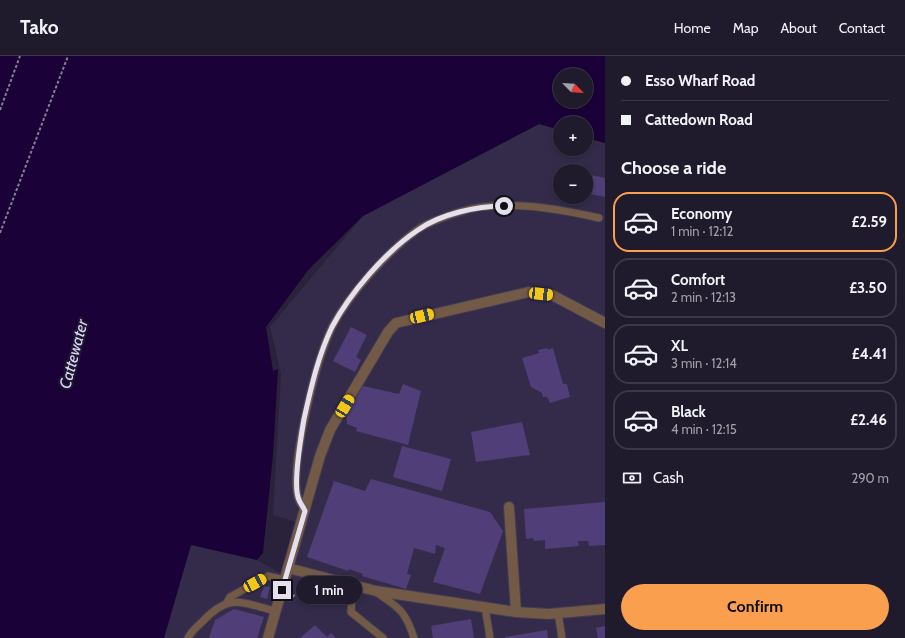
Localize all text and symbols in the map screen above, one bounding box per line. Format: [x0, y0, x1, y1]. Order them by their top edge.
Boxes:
text: Tako [20, 16, 59, 39]
text: Home [674, 19, 711, 37]
text: Map [733, 19, 758, 37]
text: About [780, 19, 817, 37]
text: Contact [839, 19, 885, 37]
north arrow [553, 68, 593, 108]
map controls [553, 68, 593, 204]
text: Esso Wharf Road [645, 72, 755, 90]
text: Cattedown Road [645, 111, 753, 129]
button: + [553, 116, 593, 156]
text: Choose a ride [621, 157, 726, 179]
button: − [553, 164, 593, 204]
route start [495, 197, 513, 215]
icon: car [623, 204, 659, 240]
text: Economy [671, 205, 732, 223]
text: £2.59 [851, 213, 887, 231]
text: 1 min · 12:12 [671, 223, 733, 239]
icon: car [623, 270, 659, 306]
text: Comfort [671, 271, 725, 289]
text: £3.50 [849, 279, 887, 297]
car [528, 287, 554, 301]
text: 2 min · 12:13 [671, 289, 736, 305]
car [409, 307, 435, 325]
water label: Cattewater [55, 316, 92, 391]
icon: car [623, 336, 659, 372]
text: XL [671, 337, 688, 355]
text: £4.41 [852, 345, 887, 363]
text: 3 min · 12:14 [671, 355, 737, 371]
car [334, 393, 356, 419]
icon: car [623, 402, 659, 438]
text: Black [671, 403, 706, 421]
text: £2.46 [850, 411, 887, 429]
text: 4 min · 12:15 [671, 421, 737, 437]
icon: cash [621, 467, 643, 489]
text: Cash [653, 469, 684, 487]
text: 290 m [851, 470, 889, 486]
car [242, 572, 268, 594]
callout: 1 min [296, 576, 362, 604]
route end [273, 581, 291, 599]
text: 1 min [314, 582, 344, 598]
button: Confirm [621, 584, 889, 630]

